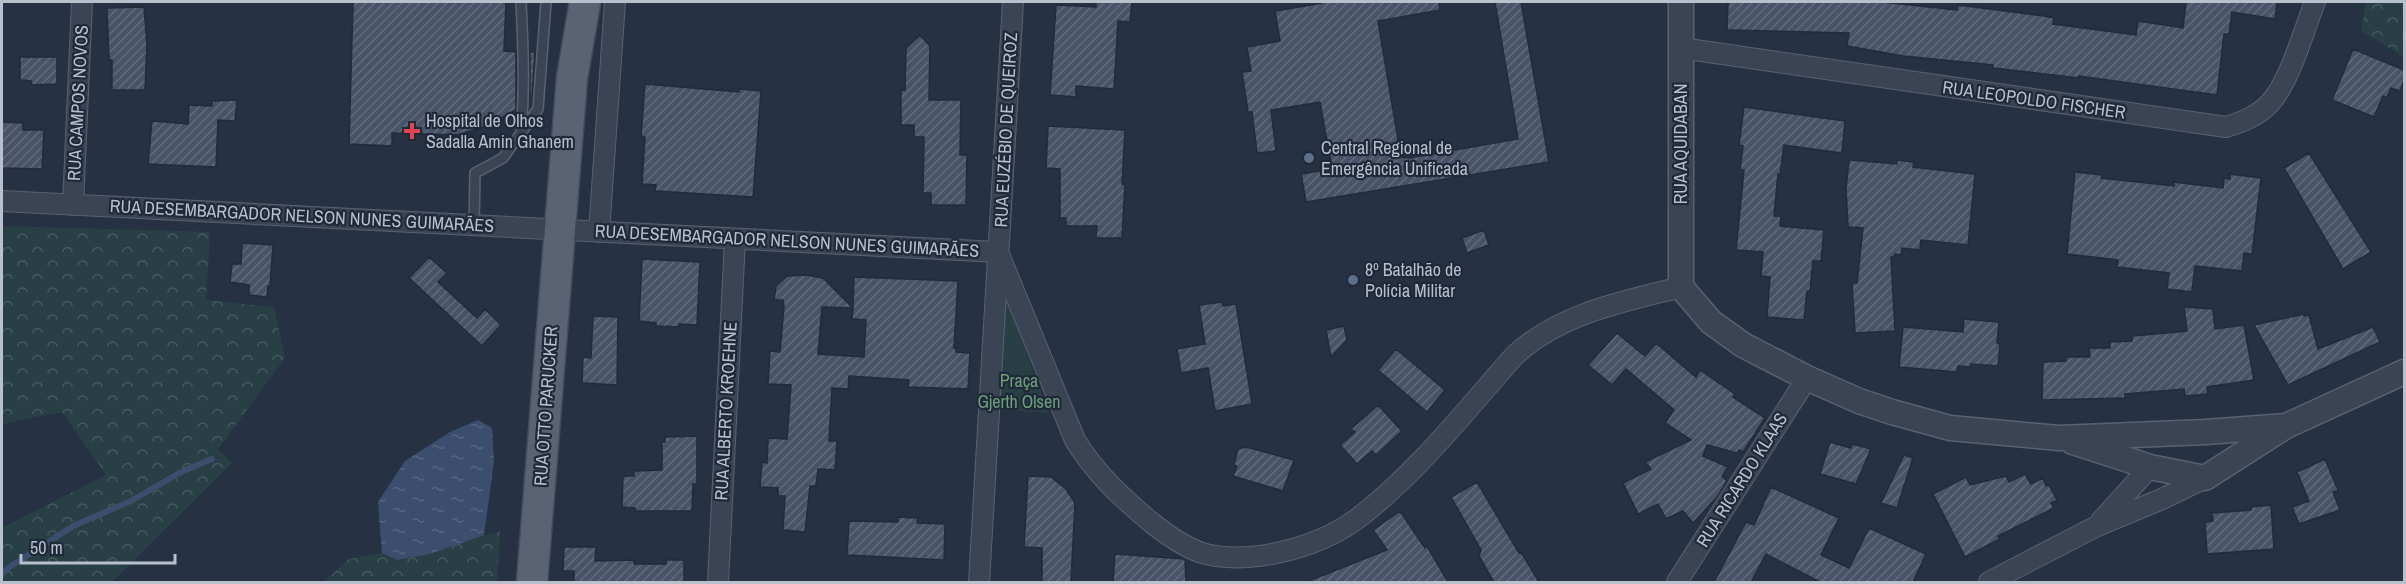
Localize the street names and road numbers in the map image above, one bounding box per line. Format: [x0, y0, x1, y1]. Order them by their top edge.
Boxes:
street label: RUA CAMPOS NOVOS [61, 24, 94, 181]
street label: RUA EUZÉBIO DE QUEIROZ [988, 32, 1023, 228]
street label: RUA LEOPOLDO FISCHER [1941, 74, 2128, 125]
street label: RUA AQUIDABAN [1668, 84, 1693, 204]
street label: RUA DESEMBARGADOR NELSON NUNES GUIMARÃES [109, 193, 495, 238]
street label: RUA DESEMBARGADOR NELSON NUNES GUIMARÃES [594, 218, 980, 263]
street label: RUA ALBERTO KROEHNE [708, 321, 743, 501]
street label: RUA OTTO PARUCKER [527, 325, 564, 487]
street label: RUA RICARDO KLAAS [1690, 408, 1793, 552]

